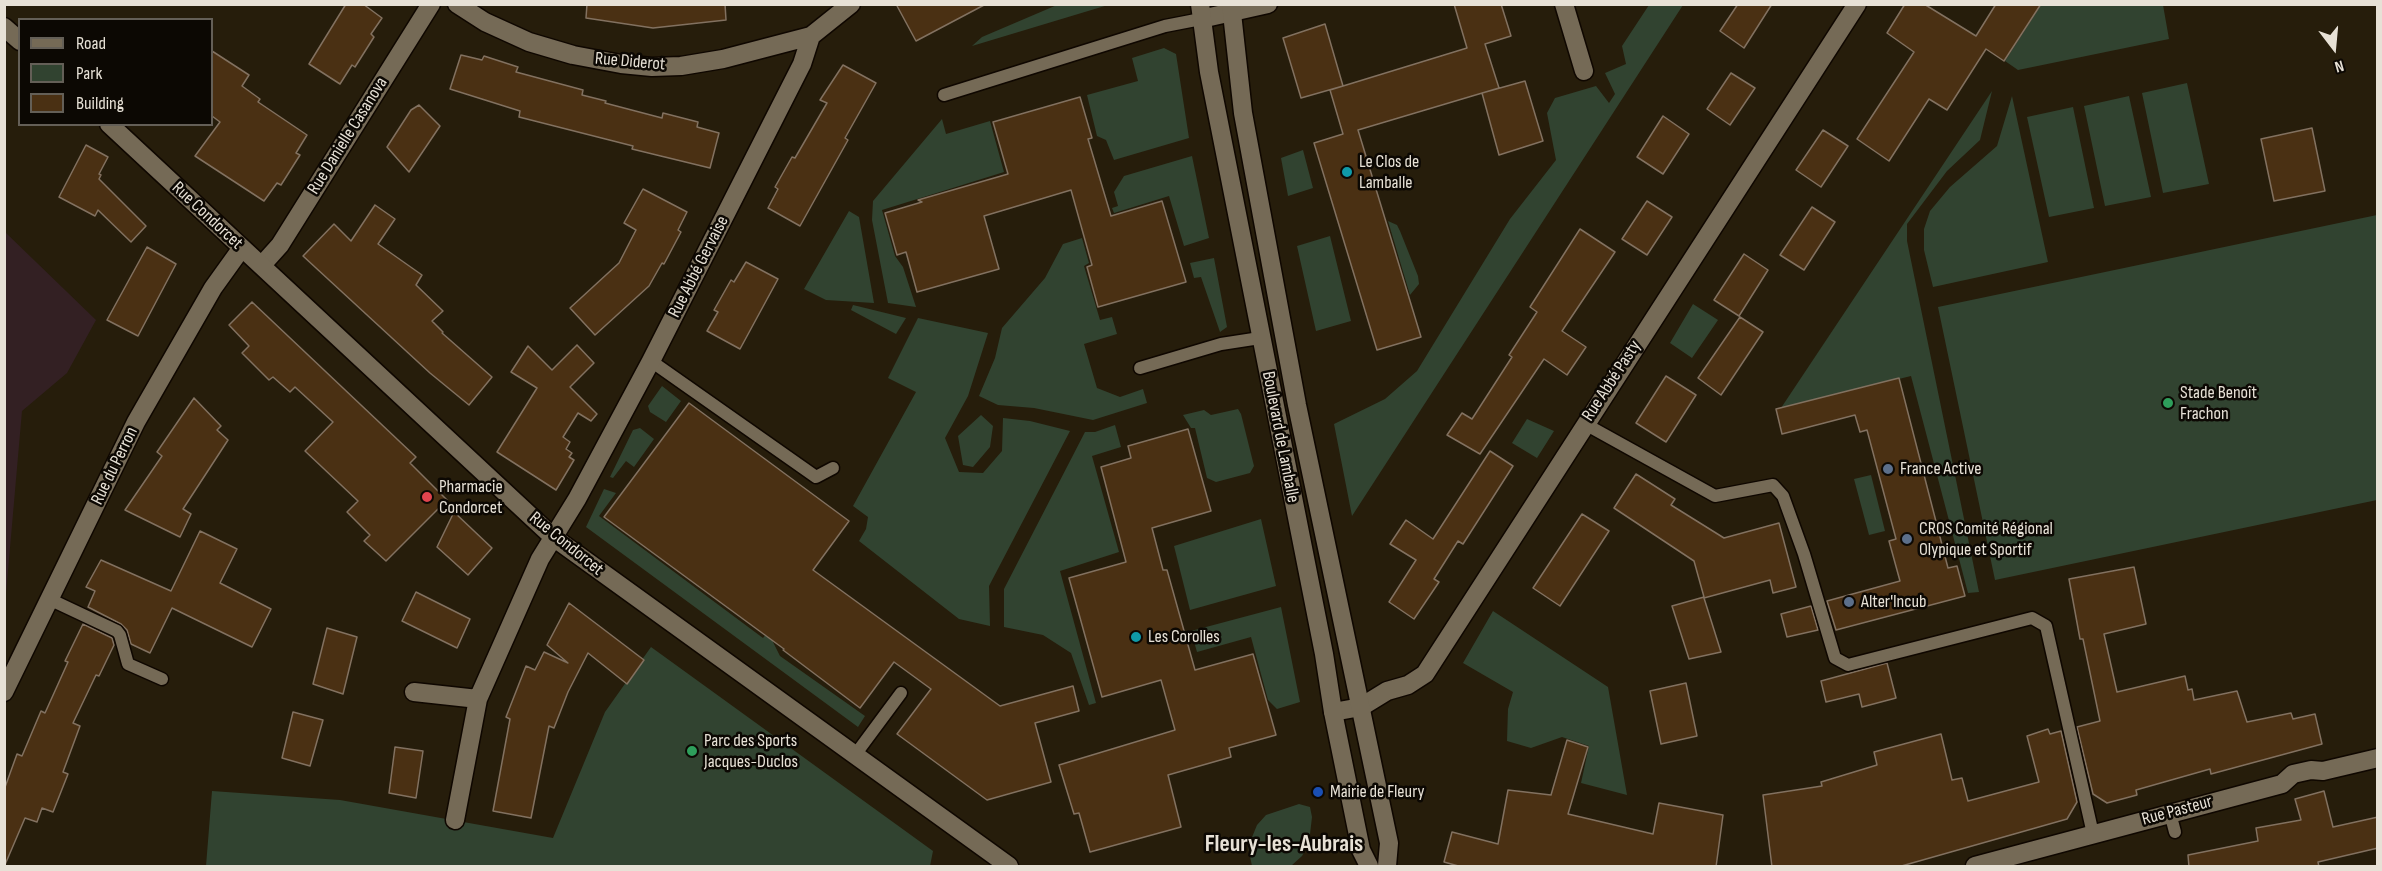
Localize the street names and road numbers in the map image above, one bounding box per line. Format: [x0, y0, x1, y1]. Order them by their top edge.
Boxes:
street label: Rue Diderot [594, 48, 666, 76]
street label: Rue Danielle Casanova [303, 73, 393, 199]
street label: Rue Condorcet [167, 178, 247, 254]
street label: Rue Abbé Gervaise [664, 213, 734, 321]
street label: Rue Abbé Pasty [1578, 336, 1646, 426]
street label: Boulevard de Lamballe [1257, 369, 1303, 505]
street label: Rue du Perron [87, 424, 143, 508]
street label: Rue Condorcet [524, 507, 608, 581]
street label: Rue Pasteur [2139, 791, 2215, 831]

